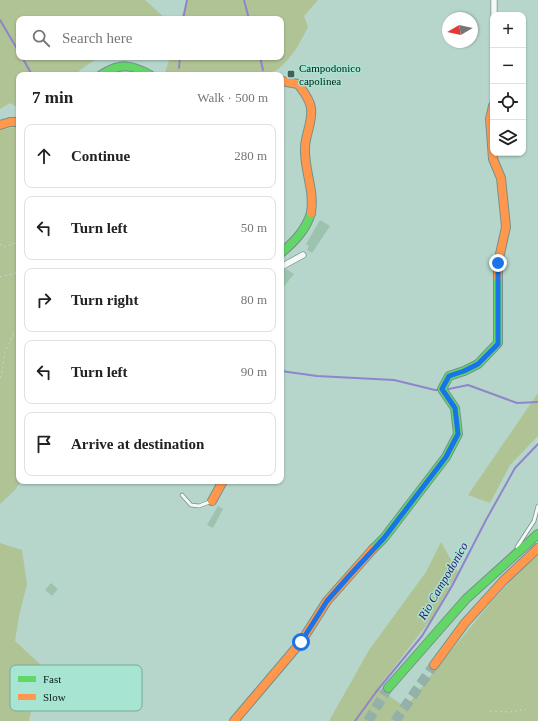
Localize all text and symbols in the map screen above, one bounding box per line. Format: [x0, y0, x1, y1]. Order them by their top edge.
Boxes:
north arrow [442, 12, 478, 48]
map controls [490, 12, 526, 156]
button: + [490, 12, 526, 48]
search box [16, 16, 284, 60]
icon: search [30, 27, 52, 49]
text: Search here [62, 30, 132, 46]
button: − [490, 48, 526, 84]
place label: Campodonico capolinea [299, 62, 361, 87]
marker: Campodonico capolinea [286, 69, 296, 79]
button: locate [490, 84, 526, 120]
text: 7 min [32, 88, 73, 107]
text: Walk · 500 m [197, 90, 268, 105]
button: layers [490, 120, 526, 156]
icon: ahead [33, 145, 55, 167]
text: Continue [71, 148, 130, 164]
text: 280 m [234, 148, 267, 163]
icon: left [33, 217, 55, 239]
text: Turn left [71, 220, 128, 236]
text: 50 m [241, 220, 267, 235]
route end [489, 254, 507, 272]
icon: right [33, 289, 55, 311]
text: Turn right [71, 292, 138, 308]
text: 80 m [241, 292, 267, 307]
icon: left [33, 361, 55, 383]
text: Turn left [71, 364, 128, 380]
text: 90 m [241, 364, 267, 379]
icon: arrive [33, 433, 55, 455]
text: Arrive at destination [71, 436, 204, 452]
water label: Rio Campodonico [415, 540, 471, 623]
route start [292, 633, 310, 651]
legend [10, 665, 142, 711]
text: Fast [43, 673, 61, 685]
text: Slow [43, 691, 66, 703]

